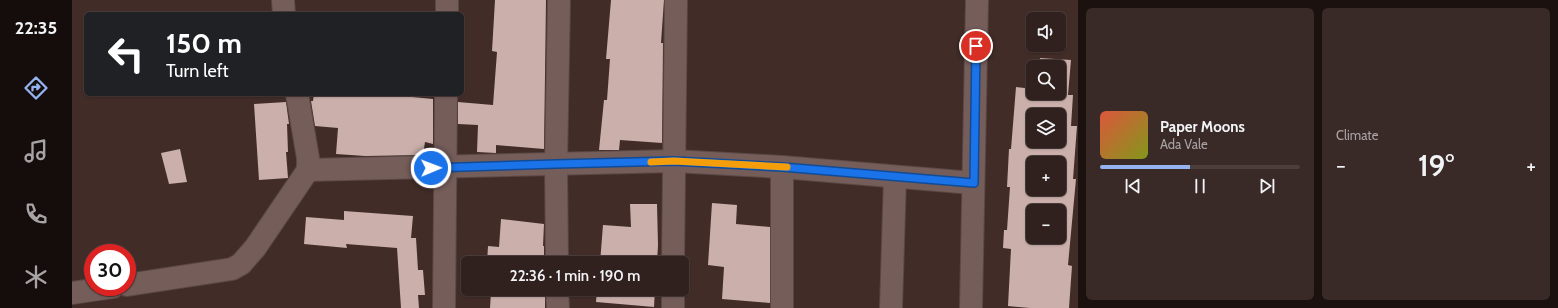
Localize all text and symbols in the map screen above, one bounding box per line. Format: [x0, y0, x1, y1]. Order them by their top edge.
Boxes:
map controls [1026, 12, 1066, 244]
button: sound [1026, 12, 1066, 52]
text: 22:35 [15, 17, 57, 39]
text: 150 m [166, 26, 242, 60]
icon: left [100, 28, 152, 80]
pin [959, 29, 993, 63]
icon: arrive [965, 35, 987, 57]
text: Turn left [166, 60, 229, 82]
button: search [1026, 60, 1066, 100]
icon: directions [22, 74, 50, 102]
button: layers [1026, 108, 1066, 148]
text: Paper Moons [1160, 118, 1245, 136]
text: Climate [1336, 127, 1378, 143]
text: Ada Vale [1160, 136, 1208, 152]
icon: music [22, 137, 50, 165]
position arrow [410, 147, 452, 189]
text: 19° [1418, 147, 1454, 184]
text: − [1336, 152, 1346, 179]
text: + [1526, 152, 1536, 179]
button: + [1026, 156, 1066, 196]
icon: previous [1122, 175, 1144, 197]
icon: pause [1189, 175, 1211, 197]
icon: next [1256, 175, 1278, 197]
icon: phone [22, 200, 50, 228]
button: − [1026, 204, 1066, 244]
speed limit sign: 30 [84, 244, 136, 296]
icon: climate [22, 263, 50, 291]
text: 22:36 · 1 min · 190 m [510, 267, 640, 285]

